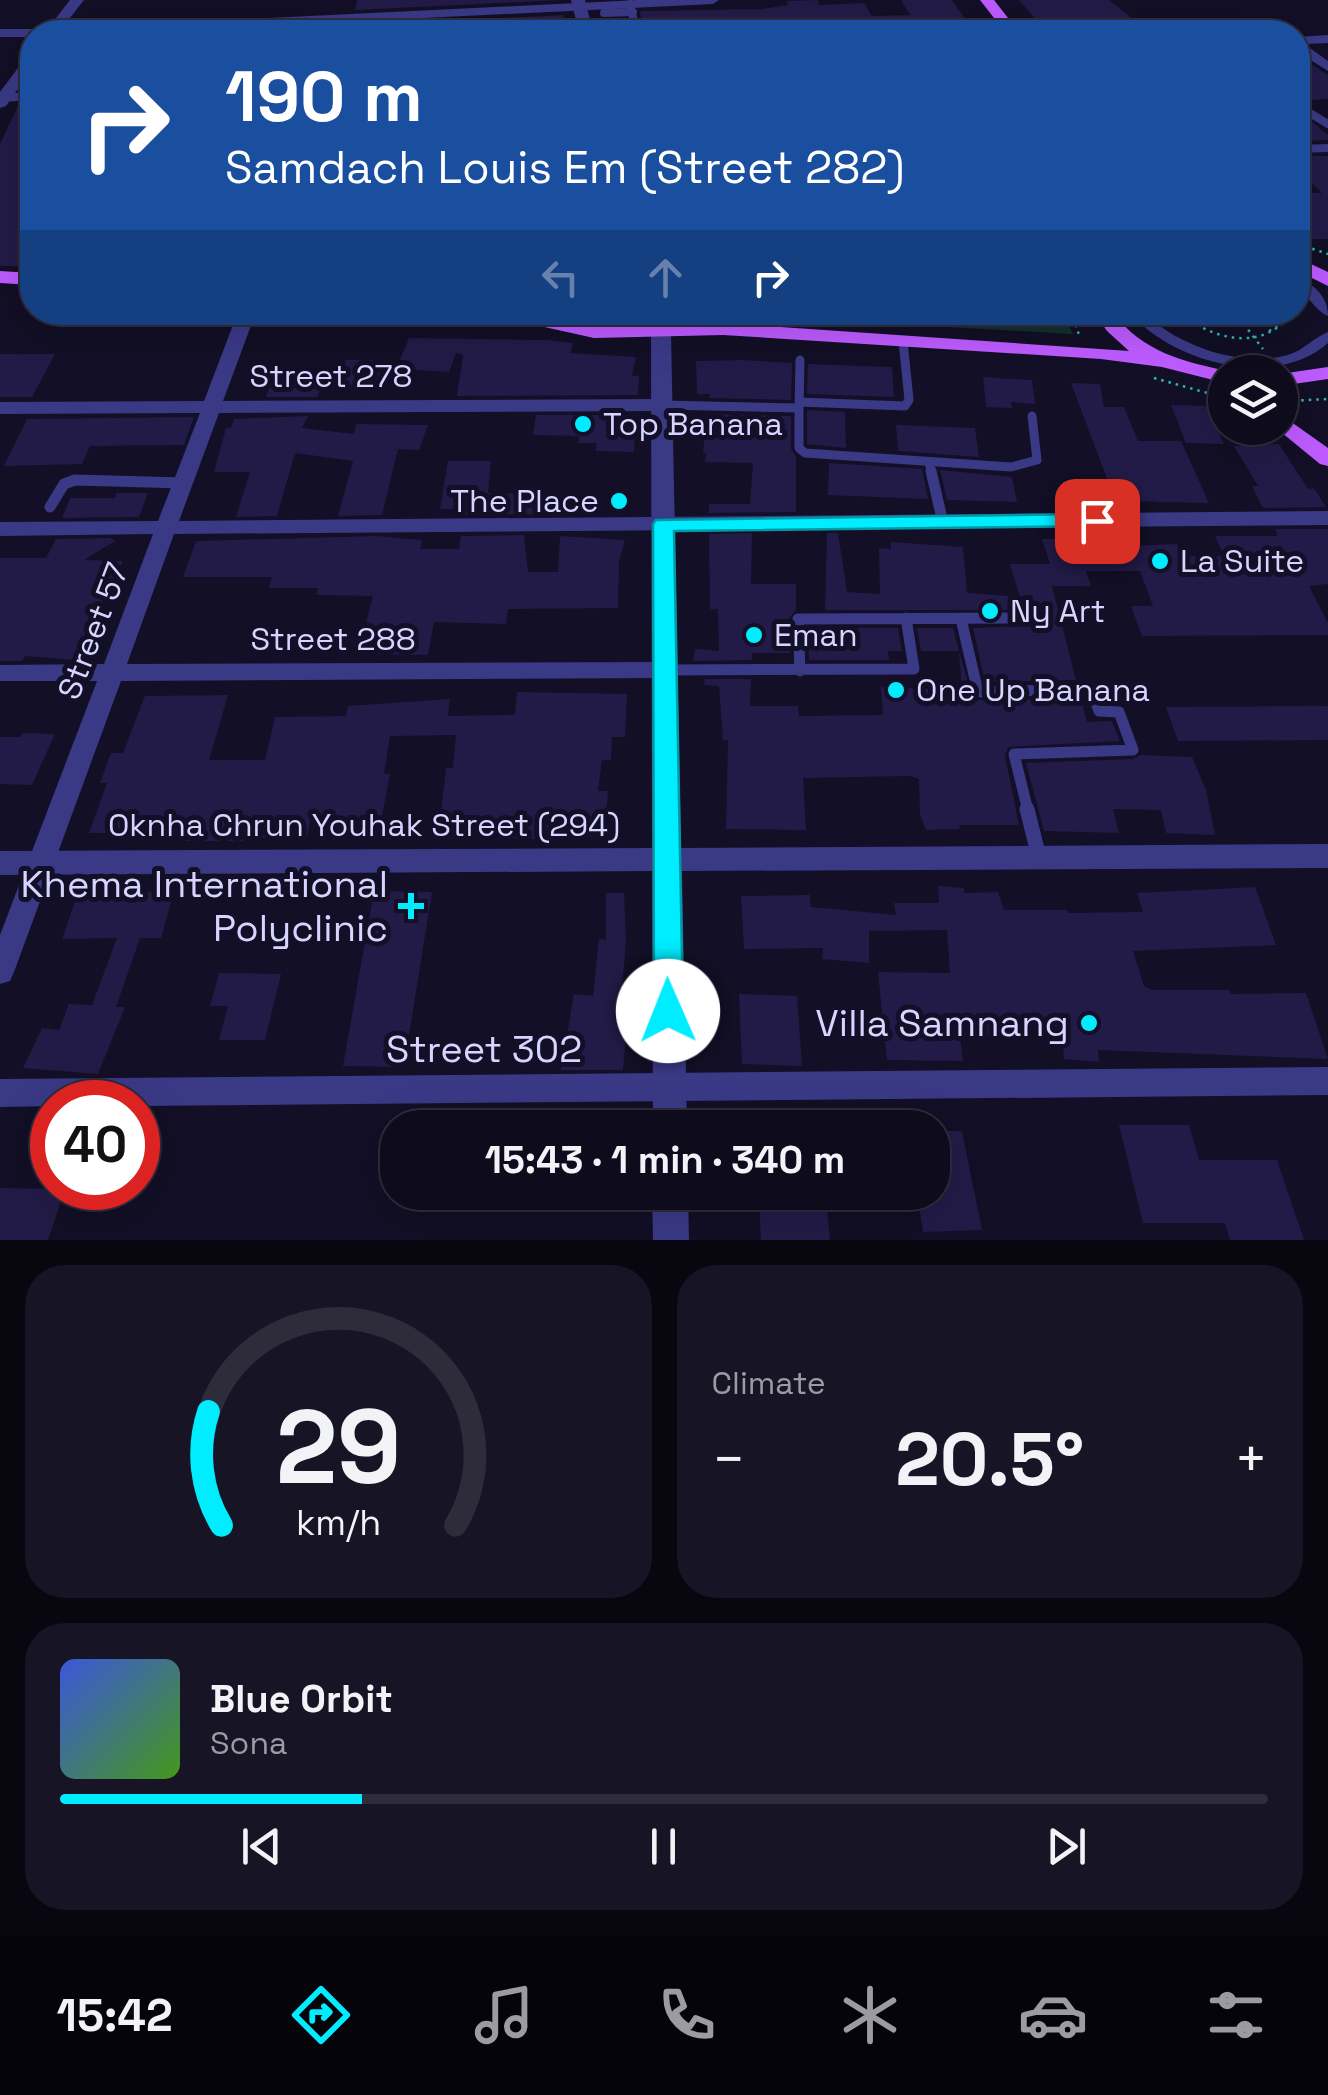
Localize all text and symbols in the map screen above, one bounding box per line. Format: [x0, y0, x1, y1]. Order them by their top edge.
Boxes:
text: 190 m [225, 52, 423, 141]
icon: right [60, 60, 190, 190]
text: Samdach Louis Em (Street 282) [225, 139, 904, 196]
icon: left [533, 250, 588, 305]
icon: ahead [638, 250, 693, 305]
icon: right [743, 250, 798, 305]
map controls [1208, 355, 1298, 445]
button: layers [1208, 355, 1298, 445]
street label: Street 278 [250, 356, 412, 396]
place label: Top Banana [603, 404, 783, 444]
marker: Top Banana [572, 413, 594, 435]
pin [1055, 479, 1140, 564]
place label: The Place [450, 481, 599, 521]
marker: The Place [608, 490, 630, 512]
icon: arrive [1070, 494, 1125, 549]
place label: La Suite [1180, 541, 1304, 581]
marker: La Suite [1149, 550, 1171, 572]
street label: Street 57 [49, 557, 137, 705]
place label: Ny Art [1010, 591, 1106, 631]
marker: Ny Art [979, 600, 1001, 622]
place label: Eman [774, 615, 858, 655]
street label: Street 288 [250, 619, 416, 659]
marker: Eman [743, 624, 765, 646]
place label: One Up Banana [916, 670, 1150, 710]
marker: One Up Banana [885, 679, 907, 701]
street label: Oknha Chrun Youhak Street (294) [108, 805, 620, 845]
place label: Khema International Polyclinic [20, 860, 388, 952]
marker: Khema International Polyclinic [398, 893, 424, 919]
position arrow [616, 959, 720, 1063]
place label: Villa Samnang [815, 999, 1069, 1047]
marker: Villa Samnang [1078, 1012, 1100, 1034]
street label: Street 302 [386, 1025, 582, 1073]
speed limit sign: 40 [30, 1080, 160, 1210]
text: 15:43 · 1 min · 340 m [485, 1136, 845, 1184]
text: Climate [712, 1363, 826, 1403]
text: 29 [275, 1381, 401, 1513]
text: 20.5° [895, 1411, 1084, 1507]
text: − [712, 1424, 746, 1494]
text: + [1234, 1424, 1268, 1494]
text: km/h [296, 1500, 381, 1545]
text: Blue Orbit [210, 1675, 393, 1723]
text: Sona [210, 1723, 287, 1763]
icon: previous [234, 1819, 289, 1874]
icon: pause [636, 1819, 691, 1874]
icon: next [1039, 1819, 1094, 1874]
icon: directions [286, 1980, 356, 2050]
icon: music [469, 1980, 539, 2050]
icon: phone [652, 1980, 722, 2050]
icon: climate [835, 1980, 905, 2050]
icon: car [1018, 1980, 1088, 2050]
icon: filters [1201, 1980, 1271, 2050]
text: 15:42 [57, 1987, 173, 2044]

